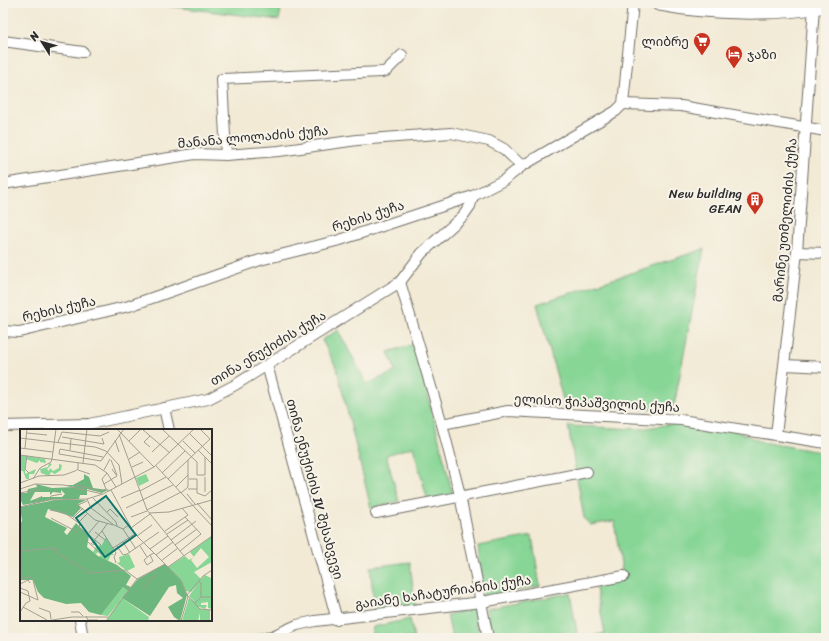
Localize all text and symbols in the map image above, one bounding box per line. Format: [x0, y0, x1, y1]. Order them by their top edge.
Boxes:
north arrow [22, 22, 62, 62]
text: N [24, 27, 45, 46]
place label: ლიბრე [642, 30, 689, 53]
supermarket icon: ლიბრე [692, 31, 712, 56]
place label: ჯაზი [747, 43, 777, 66]
hotel icon: ჯაზი [724, 44, 744, 69]
street label: მანანა ლოლაძის ქუჩა [177, 119, 329, 155]
street label: მარინე უთმელიძის ქუჩა [766, 137, 804, 303]
place label: New building GEAN [669, 182, 742, 220]
building icon: New building GEAN [745, 190, 765, 215]
street label: რეხის ქუჩა [329, 194, 407, 238]
street label: რეხის ქუჩა [20, 289, 98, 329]
street label: თინა ენუქიძის ქუჩა [205, 304, 331, 392]
street label: ელისო ჭიპაშვილის ქუჩა [513, 387, 681, 419]
street label: თინა ენუქიძის IV შესახვევი [280, 396, 350, 582]
inset map [20, 429, 212, 621]
street label: გაიანე ხაჩატურიანის ქუჩა [353, 568, 533, 616]

